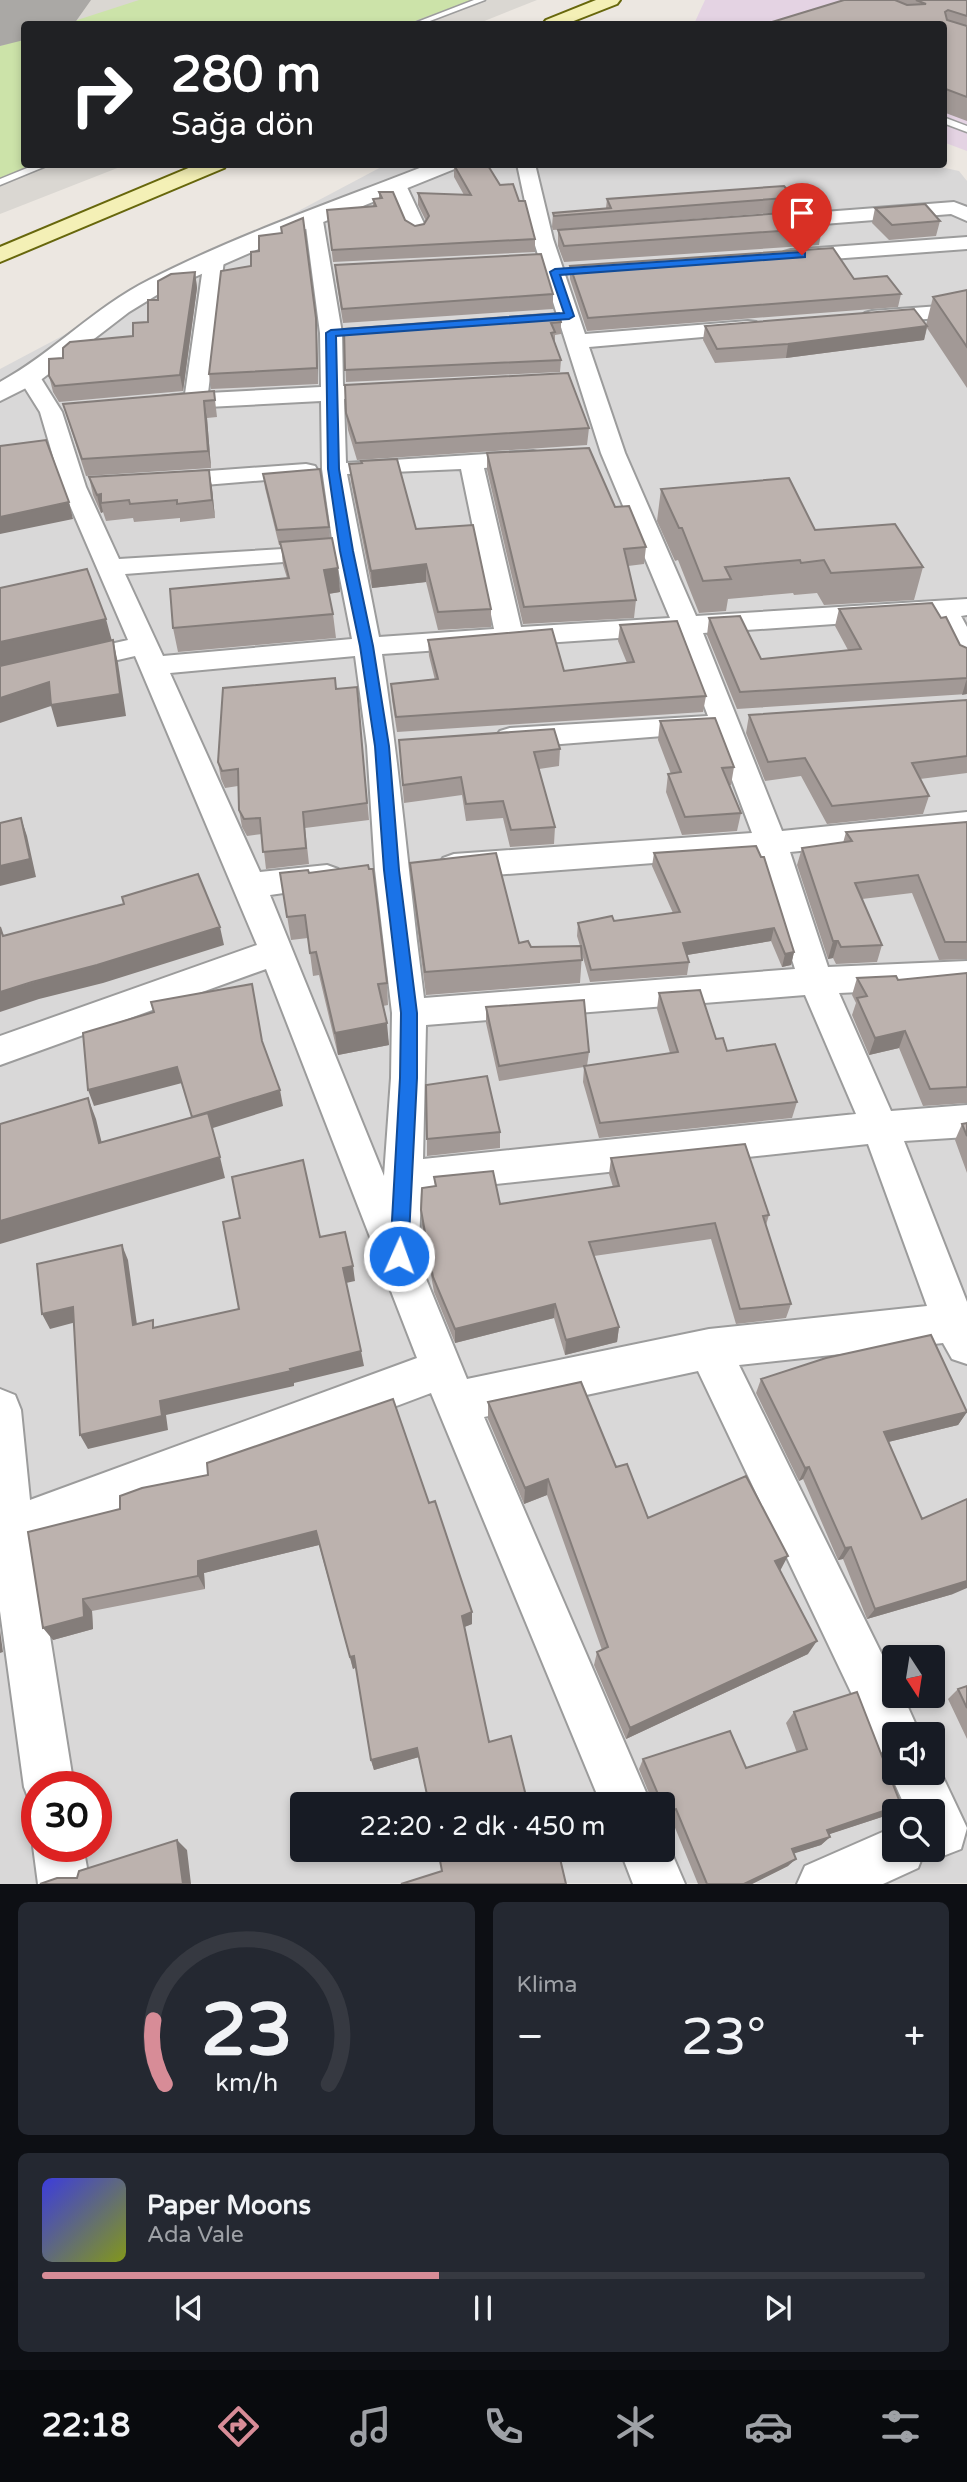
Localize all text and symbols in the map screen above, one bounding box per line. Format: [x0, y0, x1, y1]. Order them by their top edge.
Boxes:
text: 280 m [171, 46, 321, 105]
icon: right [56, 49, 147, 140]
text: Sağa dön [171, 106, 314, 144]
pin [772, 183, 832, 255]
icon: arrive [783, 194, 821, 232]
position arrow [362, 1219, 436, 1293]
north arrow [882, 1645, 945, 1708]
map controls [882, 1645, 945, 1862]
button: sound [882, 1722, 945, 1785]
speed limit sign: 30 [21, 1771, 112, 1862]
button: search [882, 1799, 945, 1862]
text: 22:20 · 2 dk · 450 m [360, 1811, 605, 1842]
text: Klima [517, 1971, 577, 1999]
text: 23 [201, 1988, 292, 2076]
text: 23° [681, 2006, 766, 2069]
text: − [517, 2014, 544, 2060]
text: + [904, 2014, 925, 2060]
text: km/h [215, 2068, 278, 2098]
text: Paper Moons [147, 2190, 311, 2221]
text: Ada Vale [147, 2221, 244, 2249]
icon: previous [170, 2289, 208, 2327]
icon: pause [464, 2289, 502, 2327]
icon: next [759, 2289, 797, 2327]
icon: directions [214, 2402, 263, 2451]
icon: music [346, 2402, 395, 2451]
icon: phone [479, 2402, 528, 2451]
icon: climate [611, 2402, 660, 2451]
icon: car [744, 2402, 793, 2451]
icon: filters [876, 2402, 925, 2451]
text: 22:18 [42, 2407, 130, 2445]

